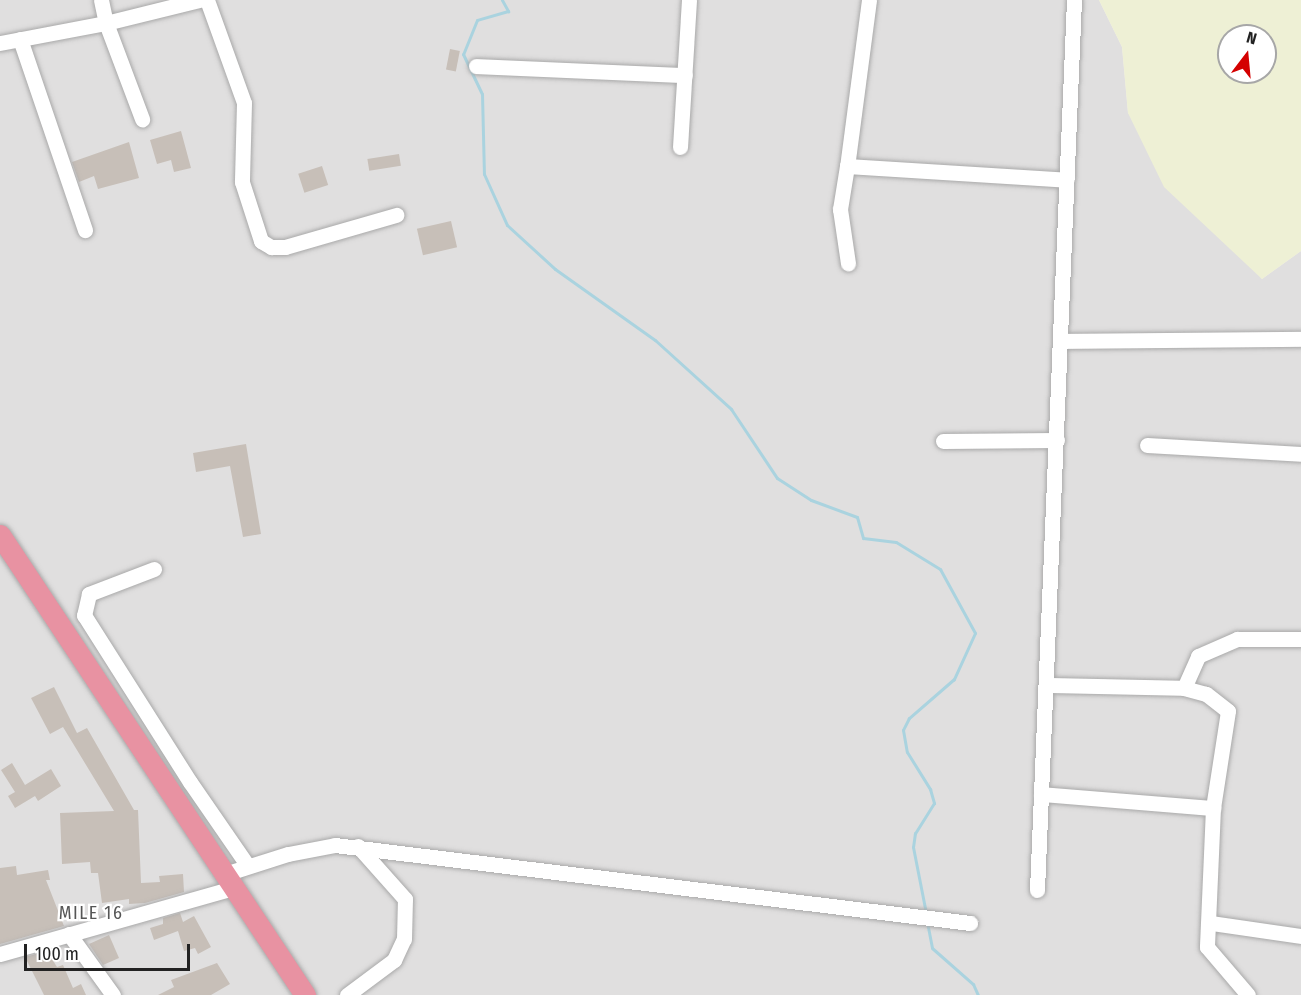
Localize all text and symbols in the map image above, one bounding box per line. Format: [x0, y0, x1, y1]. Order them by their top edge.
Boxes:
north arrow [1217, 24, 1277, 84]
text: N [1244, 28, 1259, 49]
district label: MILE 16 [59, 902, 123, 924]
scale bar [27, 932, 194, 970]
text: 100 m [35, 943, 79, 965]

